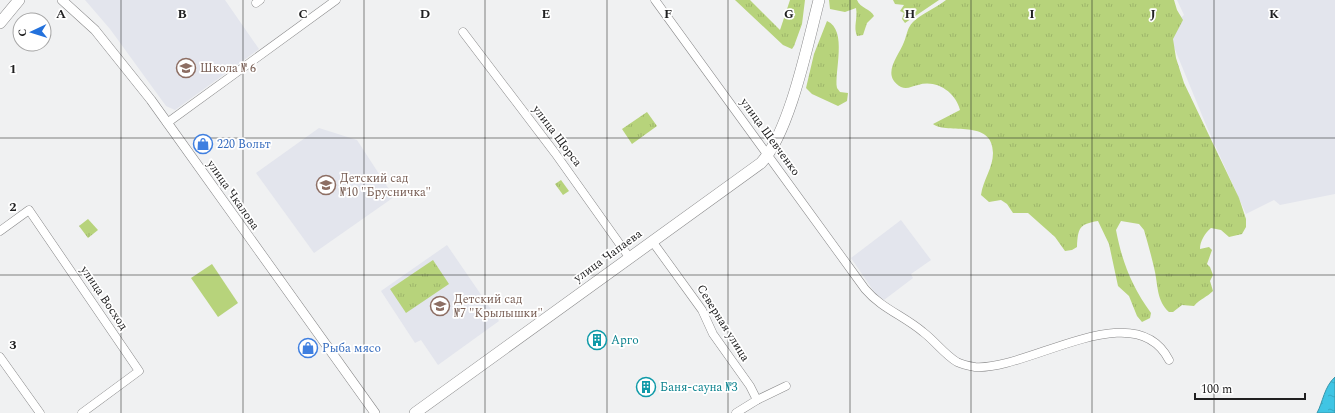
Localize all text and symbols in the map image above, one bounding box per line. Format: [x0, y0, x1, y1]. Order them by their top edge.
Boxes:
text: A [56, 4, 66, 24]
text: B [177, 4, 187, 24]
text: C [298, 4, 308, 24]
text: D [420, 4, 430, 24]
text: E [542, 4, 551, 24]
text: F [664, 4, 672, 24]
text: G [784, 4, 794, 24]
text: H [905, 4, 916, 24]
text: I [1029, 4, 1035, 24]
text: J [1150, 4, 1156, 24]
text: K [1269, 4, 1279, 24]
north arrow [12, 12, 52, 52]
text: С [14, 28, 31, 37]
school or university icon: Школа № 6 [175, 57, 197, 79]
text: 1 [9, 59, 17, 79]
place label: Школа № 6 [200, 59, 256, 78]
street label: улица Шевченко [735, 93, 805, 180]
street label: улица Щорса [527, 100, 587, 171]
shop icon: 220 Вольт [192, 133, 214, 155]
place label: 220 Вольт [217, 135, 271, 154]
street label: улица Чкалова [201, 155, 264, 234]
place label: Детский сад №10 "Брусничка" [340, 169, 431, 202]
school or university icon: Детский сад №10 "Брусничка" [315, 174, 337, 196]
text: 2 [9, 197, 17, 217]
street label: улица Чапаева [569, 224, 646, 288]
street label: улица Восход [75, 261, 133, 334]
street label: Северная улица [692, 281, 754, 365]
place label: Детский сад №7 "Крылышки" [454, 290, 543, 323]
school or university icon: Детский сад №7 "Крылышки" [429, 295, 451, 317]
building icon: Арго [586, 329, 608, 351]
place label: Арго [611, 331, 639, 350]
text: 3 [9, 335, 17, 355]
shop icon: Рыба мясо [297, 337, 319, 359]
place label: Рыба мясо [322, 339, 381, 358]
scale bar [1195, 375, 1305, 401]
building icon: Баня-сауна №3 [635, 376, 657, 398]
place label: Баня-сауна №3 [660, 378, 737, 397]
text: 100 m [1201, 380, 1232, 399]

